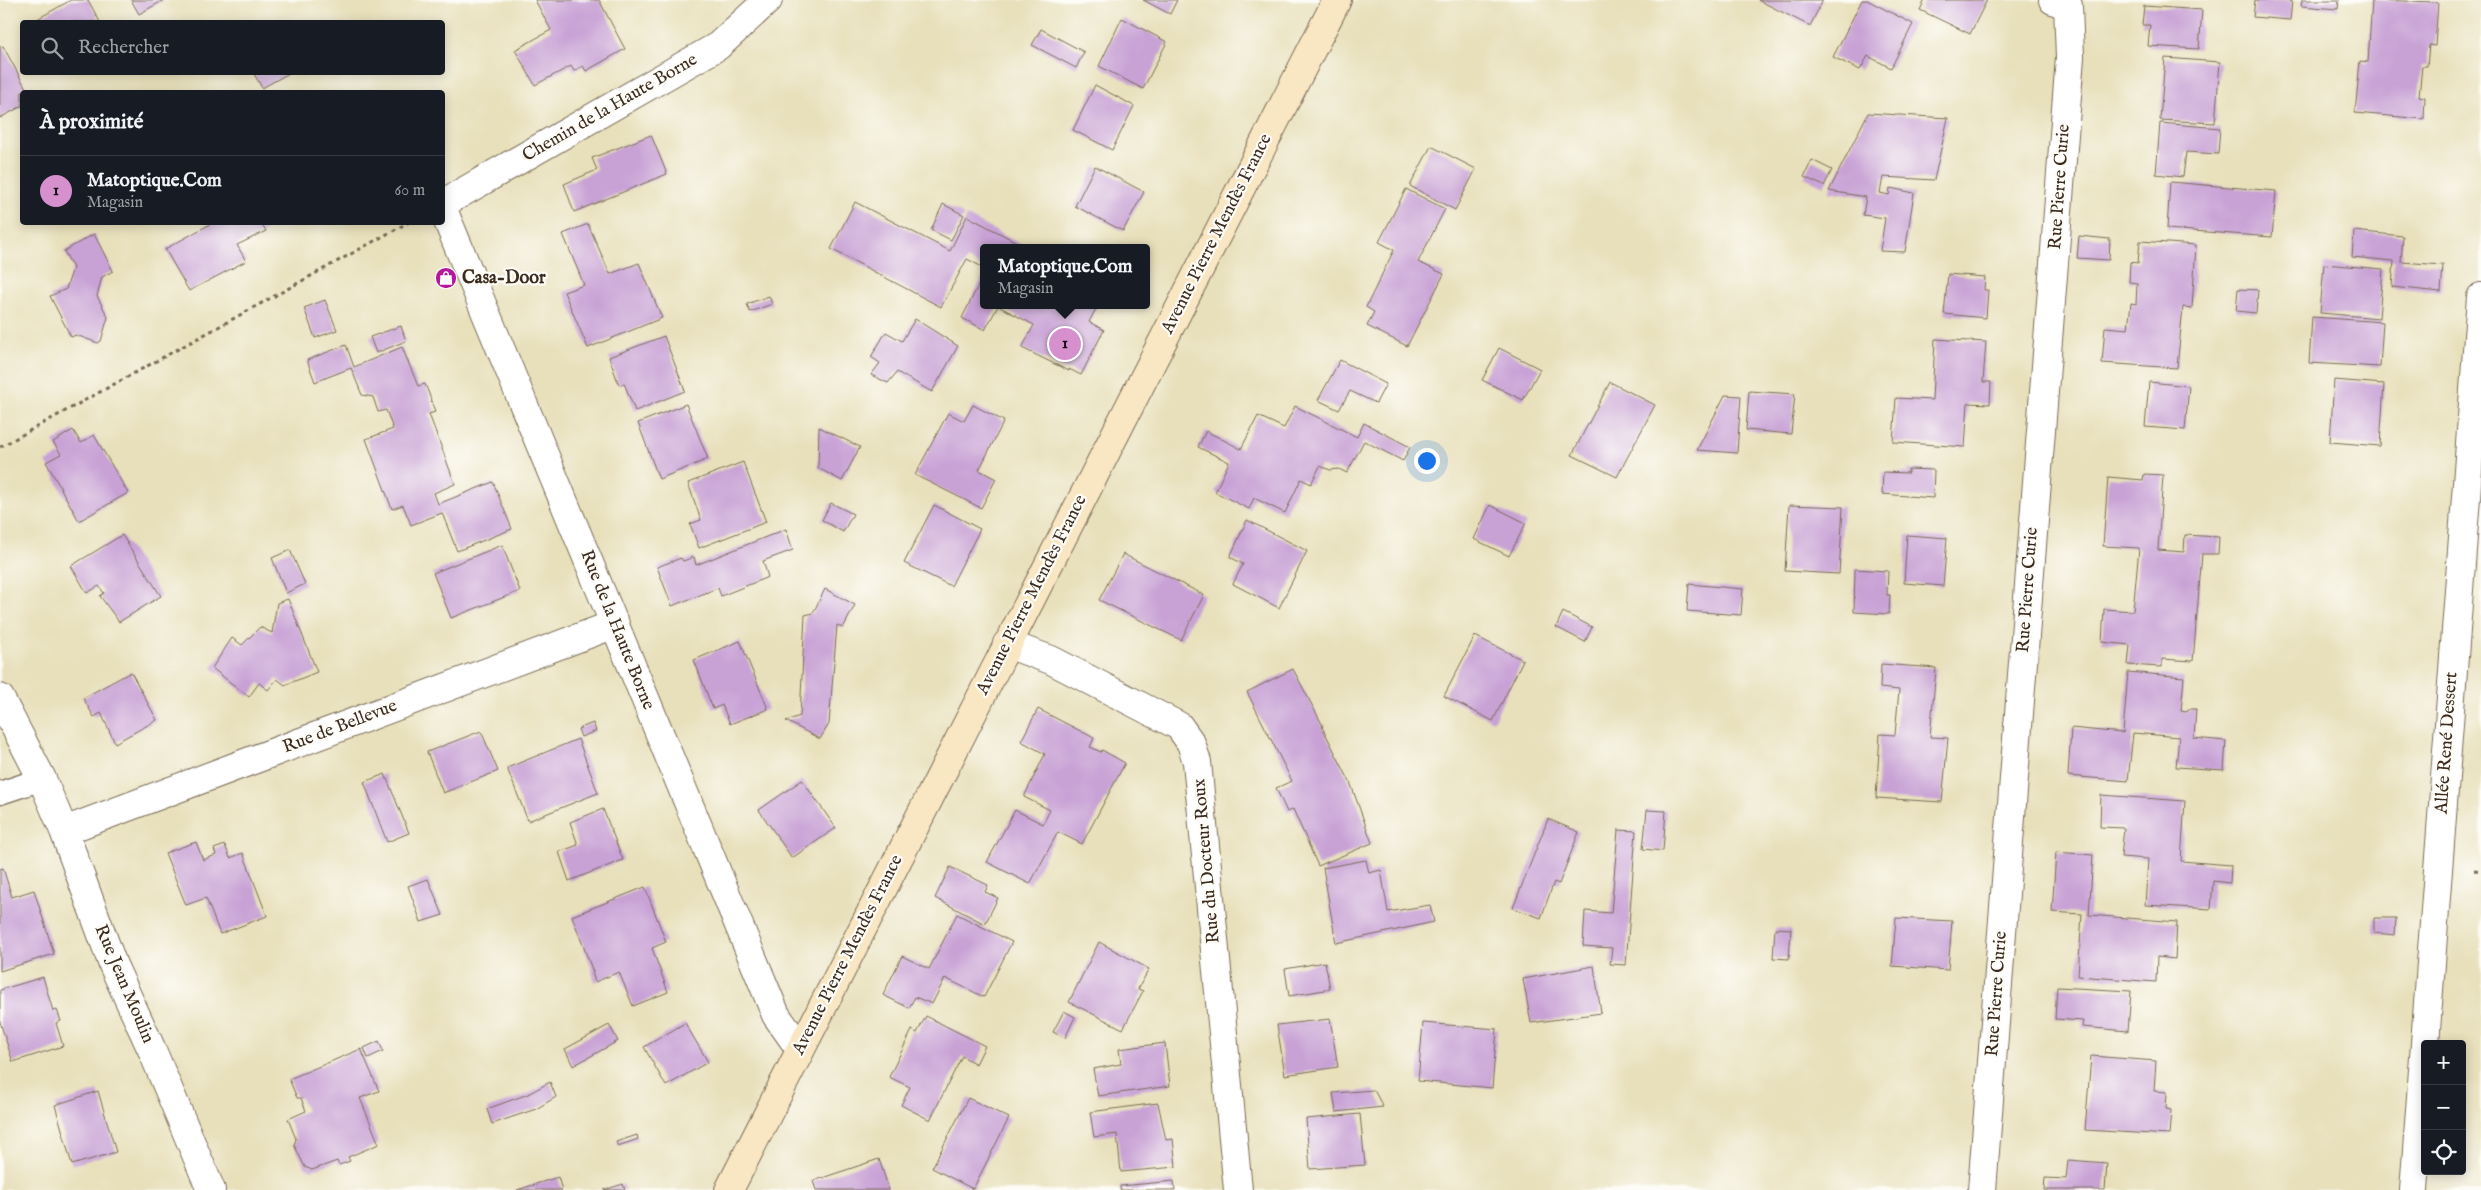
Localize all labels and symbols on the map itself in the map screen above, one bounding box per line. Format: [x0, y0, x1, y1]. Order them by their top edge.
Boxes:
street label: Chemin de la Haute Borne [518, 48, 702, 168]
street label: Rue Pierre Curie [2044, 123, 2076, 251]
street label: Avenue Pierre Mendès France [1156, 130, 1278, 339]
shop icon: Casa-Door [434, 266, 458, 290]
place label: Casa-Door [462, 267, 546, 290]
pin: 1 [1049, 325, 1081, 363]
your location [1414, 448, 1440, 474]
street label: Avenue Pierre Mendès France [971, 491, 1093, 700]
street label: Rue Pierre Curie [2012, 526, 2044, 654]
street label: Rue de la Haute Borne [574, 547, 660, 713]
street label: Allée René Dessert [2430, 671, 2463, 816]
street label: Rue de Bellevue [280, 695, 400, 759]
street label: Rue du Docteur Roux [1188, 777, 1226, 944]
street label: Avenue Pierre Mendès France [787, 851, 909, 1060]
street label: Rue Jean Moulin [89, 921, 159, 1047]
street label: Rue Pierre Curie [1981, 930, 2013, 1058]

